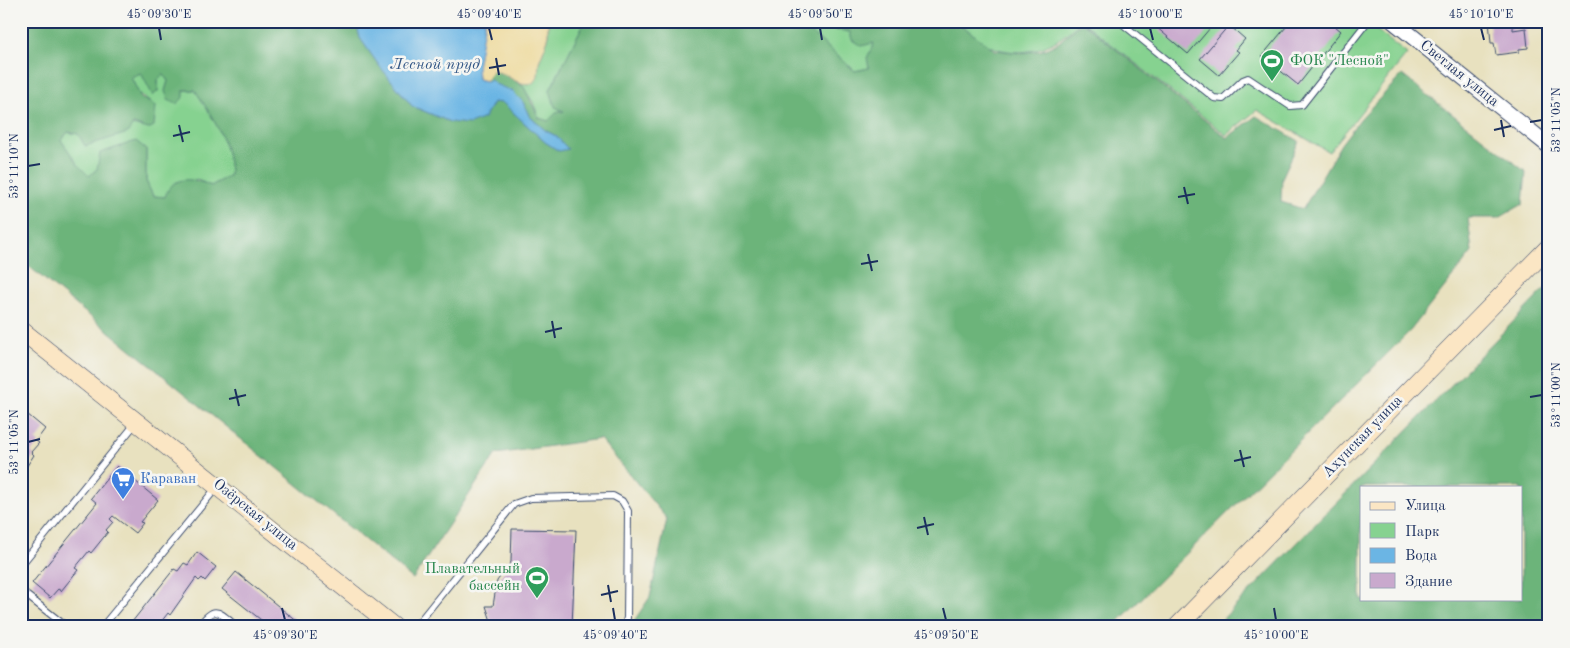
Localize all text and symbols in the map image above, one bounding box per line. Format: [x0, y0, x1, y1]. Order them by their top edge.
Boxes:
text: 45°09'30"E [127, 8, 191, 21]
text: 45°09'40"E [457, 8, 521, 21]
text: 45°09'50"E [788, 8, 852, 21]
text: 45°10'00"E [1118, 8, 1182, 21]
text: 45°10'10"E [1449, 8, 1513, 21]
street label: Светлая улица [1417, 38, 1502, 111]
sports icon: ФОК "Лесной" [1259, 48, 1285, 82]
place label: ФОК "Лесной" [1290, 54, 1389, 69]
water label: Лесной пруд [390, 57, 480, 73]
text: 53°11'05"N [1550, 87, 1563, 153]
text: 53°11'10"N [8, 133, 21, 199]
text: 53°11'00"N [1550, 362, 1563, 428]
street label: Ахунская улица [1320, 393, 1406, 481]
text: 53°11'05"N [8, 409, 21, 475]
supermarket icon: Караван [110, 466, 136, 500]
place label: Караван [140, 472, 196, 487]
street label: Озёрская улица [210, 477, 300, 554]
legend [1360, 486, 1522, 600]
text: Улица [1405, 499, 1446, 514]
text: Парк [1405, 525, 1440, 540]
text: Вода [1405, 549, 1438, 564]
place label: Плавательный бассейн [425, 562, 520, 594]
sports icon: Плавательный бассейн [524, 565, 550, 599]
text: Здание [1405, 575, 1452, 590]
text: 45°09'30"E [253, 629, 317, 642]
text: 45°09'40"E [583, 629, 647, 642]
text: 45°09'50"E [914, 629, 978, 642]
text: 45°10'00"E [1244, 629, 1308, 642]

